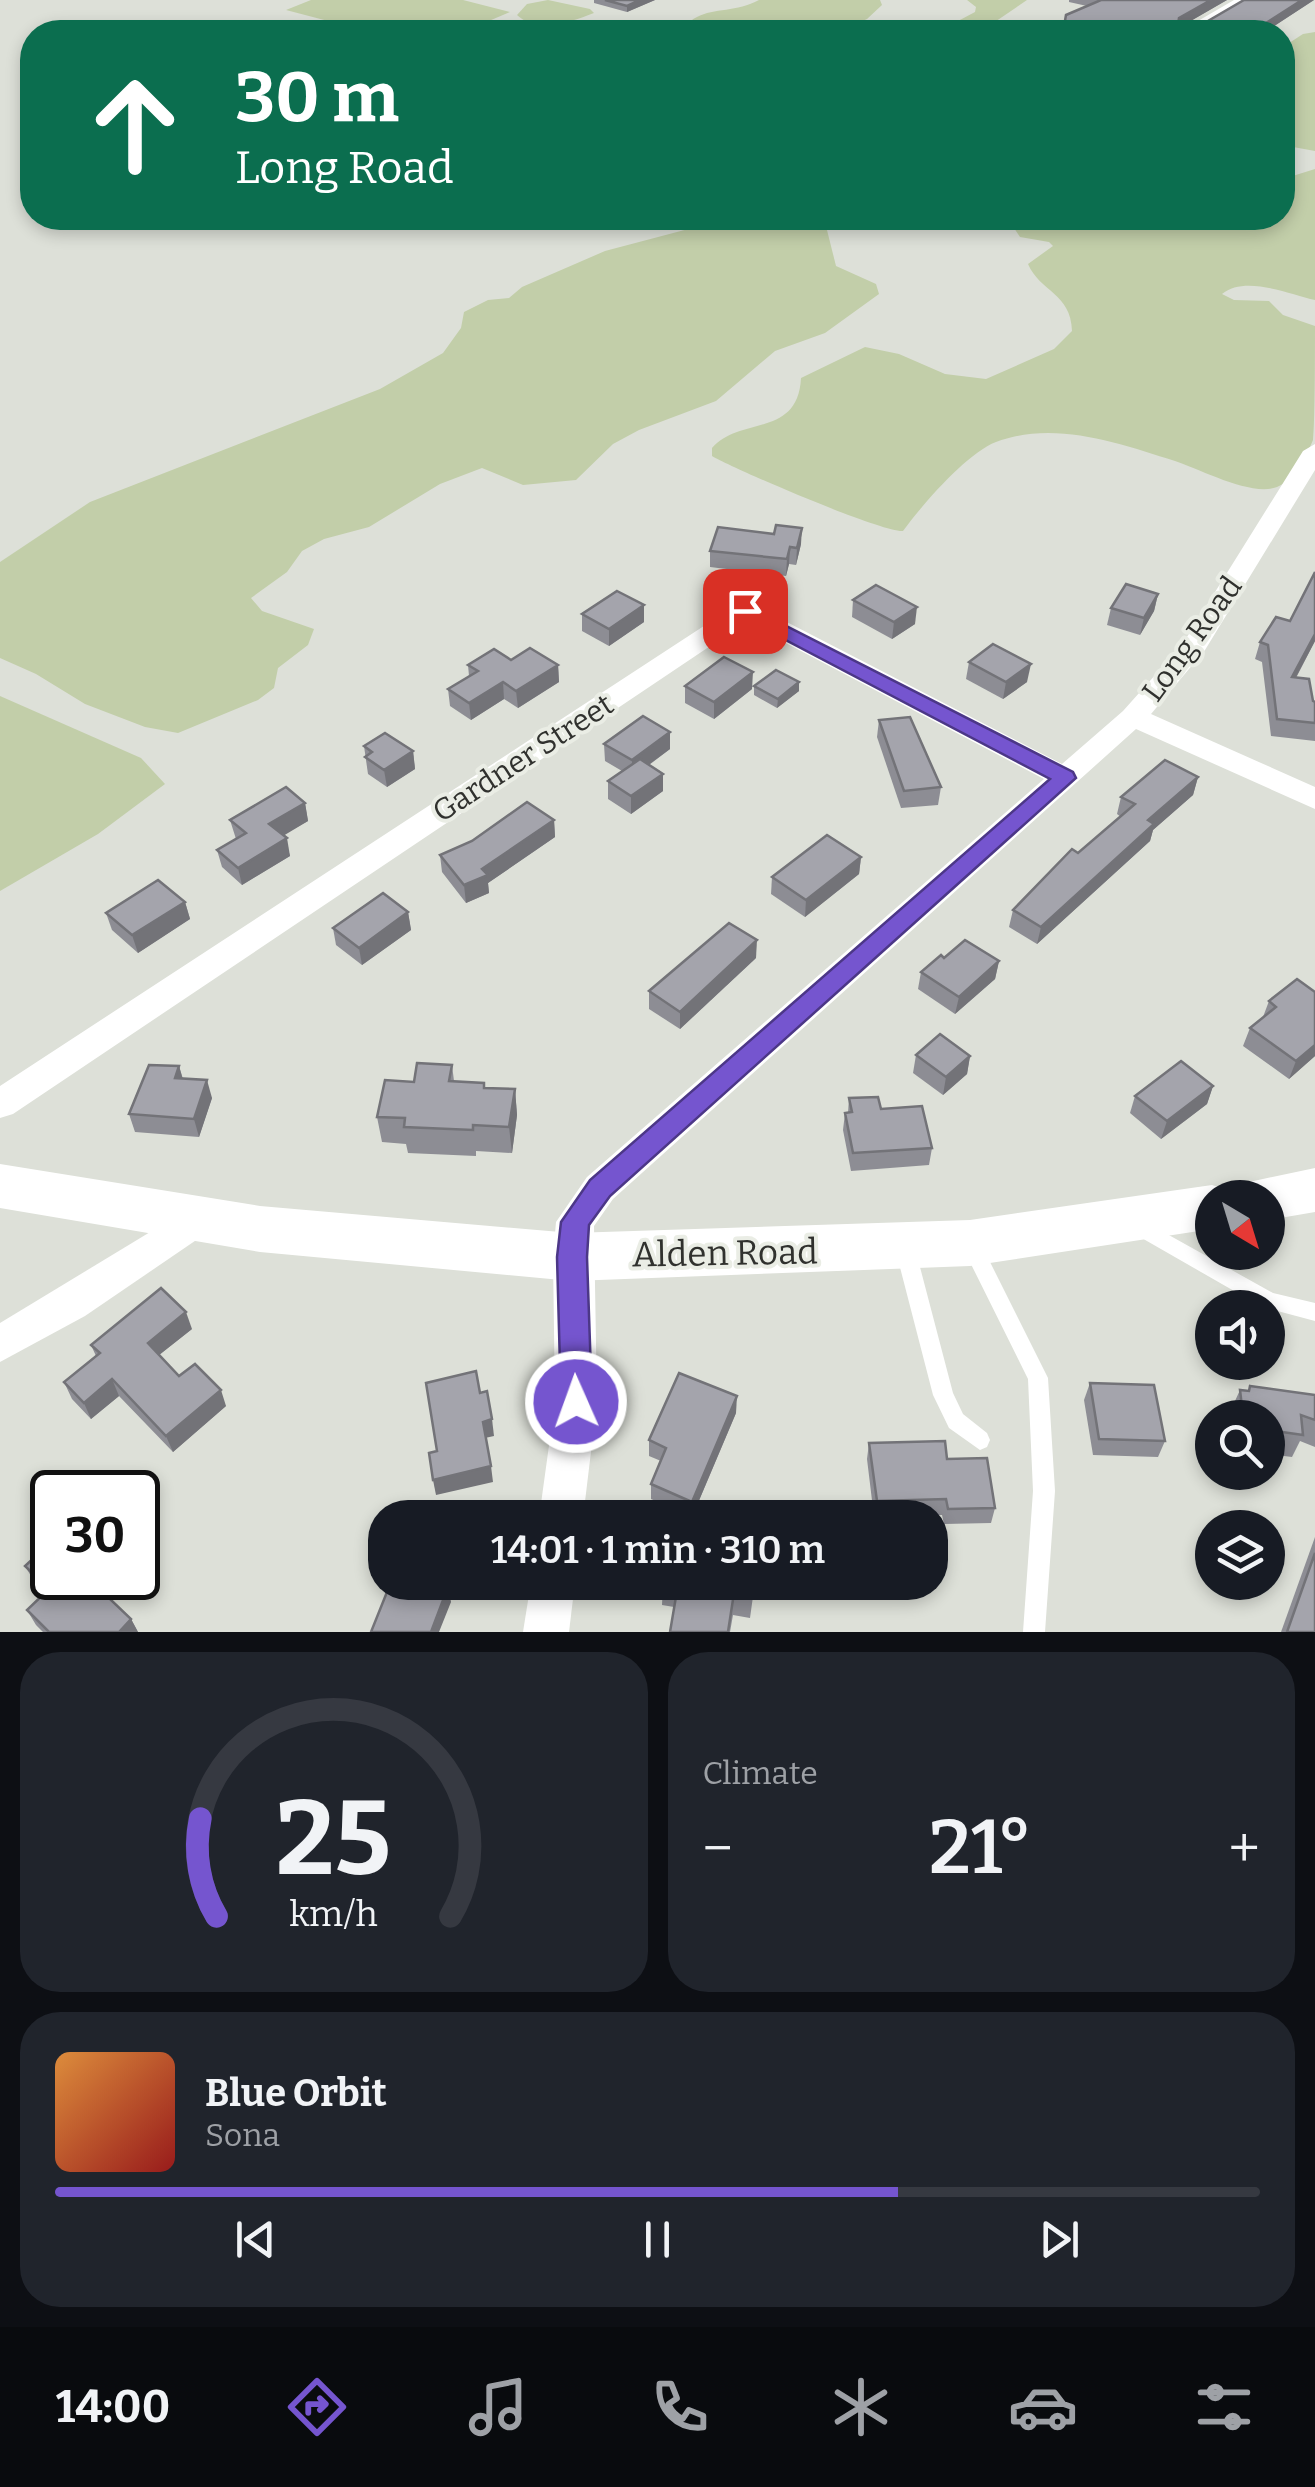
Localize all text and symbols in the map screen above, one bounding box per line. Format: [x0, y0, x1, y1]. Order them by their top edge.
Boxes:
text: 30 m [235, 56, 399, 140]
icon: ahead [70, 60, 200, 190]
text: Long Road [235, 141, 454, 195]
pin [703, 569, 788, 654]
street label: Long Road [1135, 569, 1250, 709]
icon: arrive [718, 584, 773, 639]
street label: Gardner Street [426, 686, 620, 830]
north arrow [1195, 1180, 1285, 1270]
map controls [1195, 1180, 1285, 1600]
street label: Alden Road [632, 1230, 818, 1276]
button: sound [1195, 1290, 1285, 1380]
position arrow [524, 1350, 628, 1454]
button: search [1195, 1400, 1285, 1490]
speed limit sign: 30 [30, 1470, 160, 1600]
button: layers [1195, 1510, 1285, 1600]
text: 14:01 · 1 min · 310 m [491, 1527, 825, 1573]
text: Climate [703, 1754, 818, 1792]
text: 25 [276, 1777, 391, 1902]
text: 21° [929, 1803, 1032, 1893]
text: − [703, 1816, 733, 1882]
text: + [1229, 1816, 1260, 1882]
text: km/h [290, 1893, 378, 1935]
text: Blue Orbit [205, 2070, 387, 2116]
text: Sona [205, 2116, 280, 2154]
icon: previous [228, 2212, 283, 2267]
icon: pause [630, 2212, 685, 2267]
icon: next [1032, 2212, 1087, 2267]
icon: directions [282, 2372, 352, 2442]
icon: music [463, 2372, 533, 2442]
icon: phone [645, 2372, 715, 2442]
icon: climate [826, 2372, 896, 2442]
icon: car [1008, 2372, 1078, 2442]
icon: filters [1189, 2372, 1259, 2442]
text: 14:00 [56, 2380, 170, 2434]

